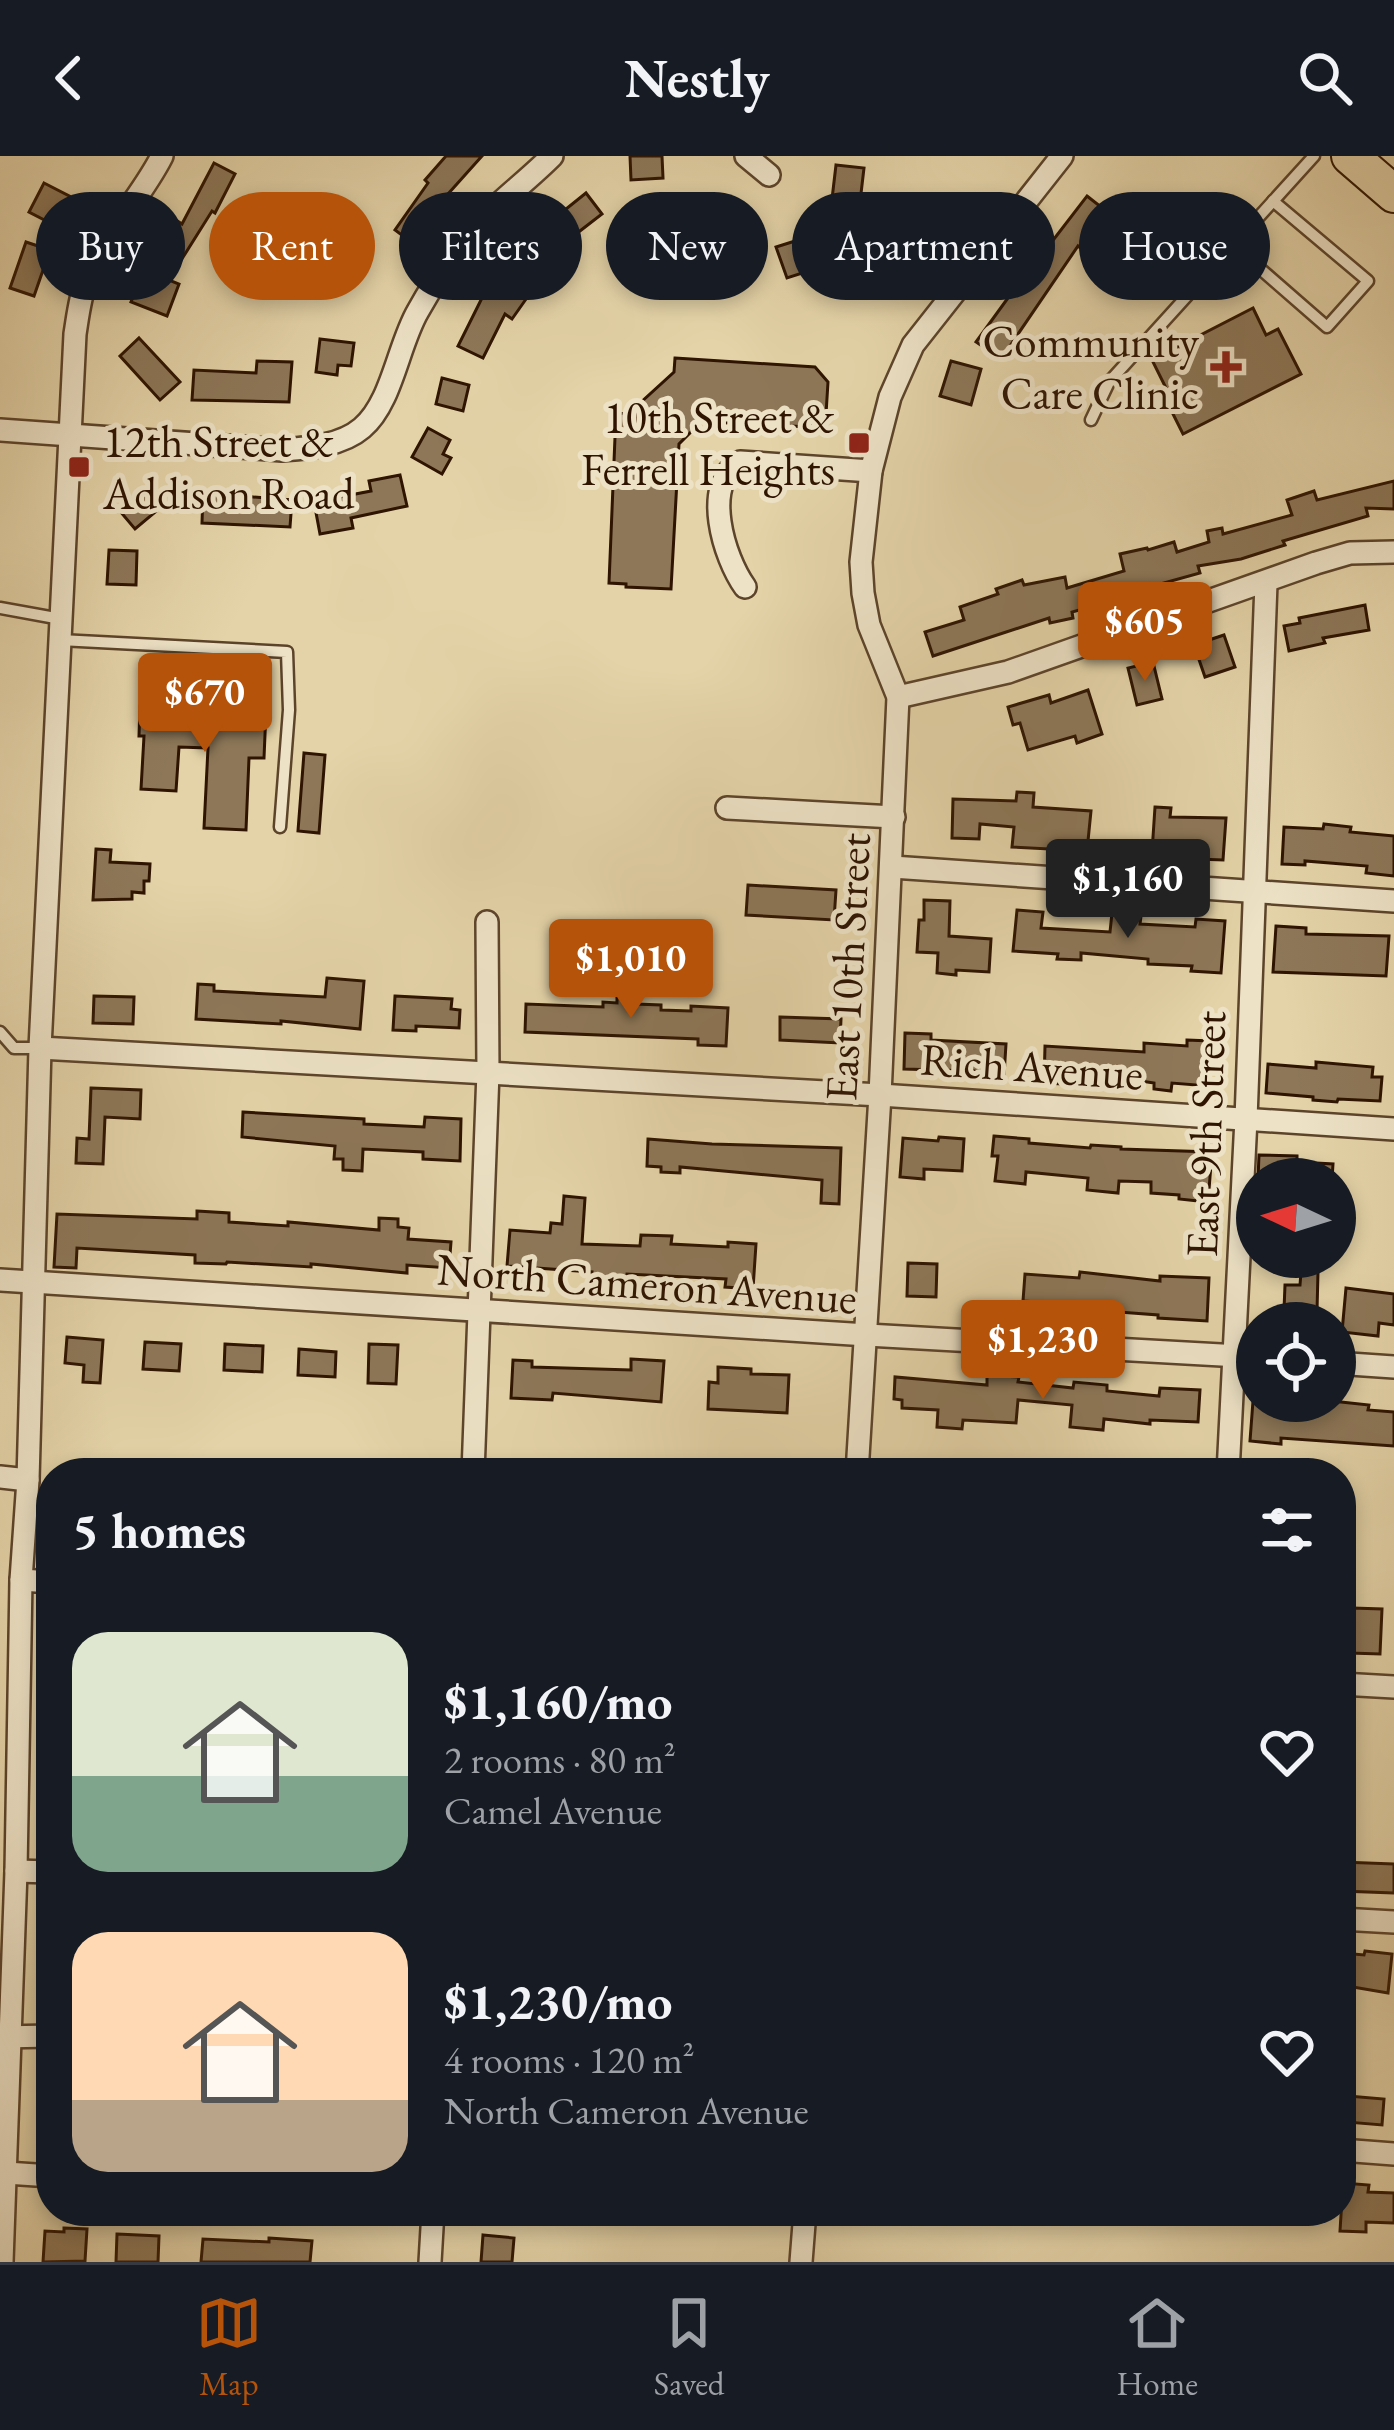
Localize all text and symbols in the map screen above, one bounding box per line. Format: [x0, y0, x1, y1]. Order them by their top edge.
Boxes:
text: Nestly [624, 43, 770, 113]
icon: back [36, 45, 102, 111]
icon: search [1292, 45, 1358, 111]
chip: Buy [36, 192, 185, 300]
chip: Rent [209, 192, 375, 300]
chip: Filters [399, 192, 582, 300]
chip: New [606, 192, 768, 300]
chip: Apartment [792, 192, 1055, 300]
chip: House [1079, 192, 1270, 300]
place label: Community Care Clinic [982, 312, 1199, 422]
marker: Community Care Clinic [1210, 351, 1242, 383]
place label: 10th Street & Ferrell Heights [581, 388, 835, 498]
place label: 12th Street & Addison Road [102, 412, 355, 522]
marker: 10th Street & Ferrell Heights [846, 430, 872, 456]
marker: 12th Street & Addison Road [66, 454, 92, 480]
pin: $605 [1074, 582, 1216, 684]
text: $605 [1105, 595, 1185, 646]
pin: $670 [134, 653, 276, 755]
text: $670 [165, 666, 245, 717]
street label: East 10th Street [811, 832, 883, 1102]
pin: $1,160 [1030, 839, 1226, 941]
text: $1,160 [1073, 852, 1183, 903]
pin: $1,010 [533, 919, 729, 1021]
text: $1,010 [576, 932, 686, 983]
street label: East 9th Street [1172, 1010, 1238, 1258]
street label: Rich Avenue [919, 1029, 1145, 1103]
north arrow [1236, 1158, 1356, 1278]
map controls [1236, 1158, 1356, 1422]
street label: North Cameron Avenue [435, 1239, 859, 1327]
pin: $1,230 [945, 1300, 1141, 1402]
button: locate [1236, 1302, 1356, 1422]
text: $1,230 [988, 1313, 1098, 1364]
text: 5 homes [72, 1497, 246, 1563]
icon: filters [1254, 1497, 1320, 1563]
text: $1,160/mo [444, 1668, 672, 1734]
icon: home [168, 1680, 312, 1824]
icon: heart [1254, 1719, 1320, 1785]
text: 2 rooms · 80 m² [444, 1734, 676, 1785]
text: Camel Avenue [444, 1785, 662, 1836]
text: $1,230/mo [444, 1968, 672, 2034]
icon: home [168, 1980, 312, 2124]
icon: heart [1254, 2019, 1320, 2085]
text: 4 rooms · 120 m² [444, 2034, 695, 2085]
text: North Cameron Avenue [444, 2085, 809, 2136]
tab: Map [196, 2290, 262, 2405]
tab: Saved [654, 2290, 725, 2405]
tab: Home [1116, 2290, 1198, 2405]

